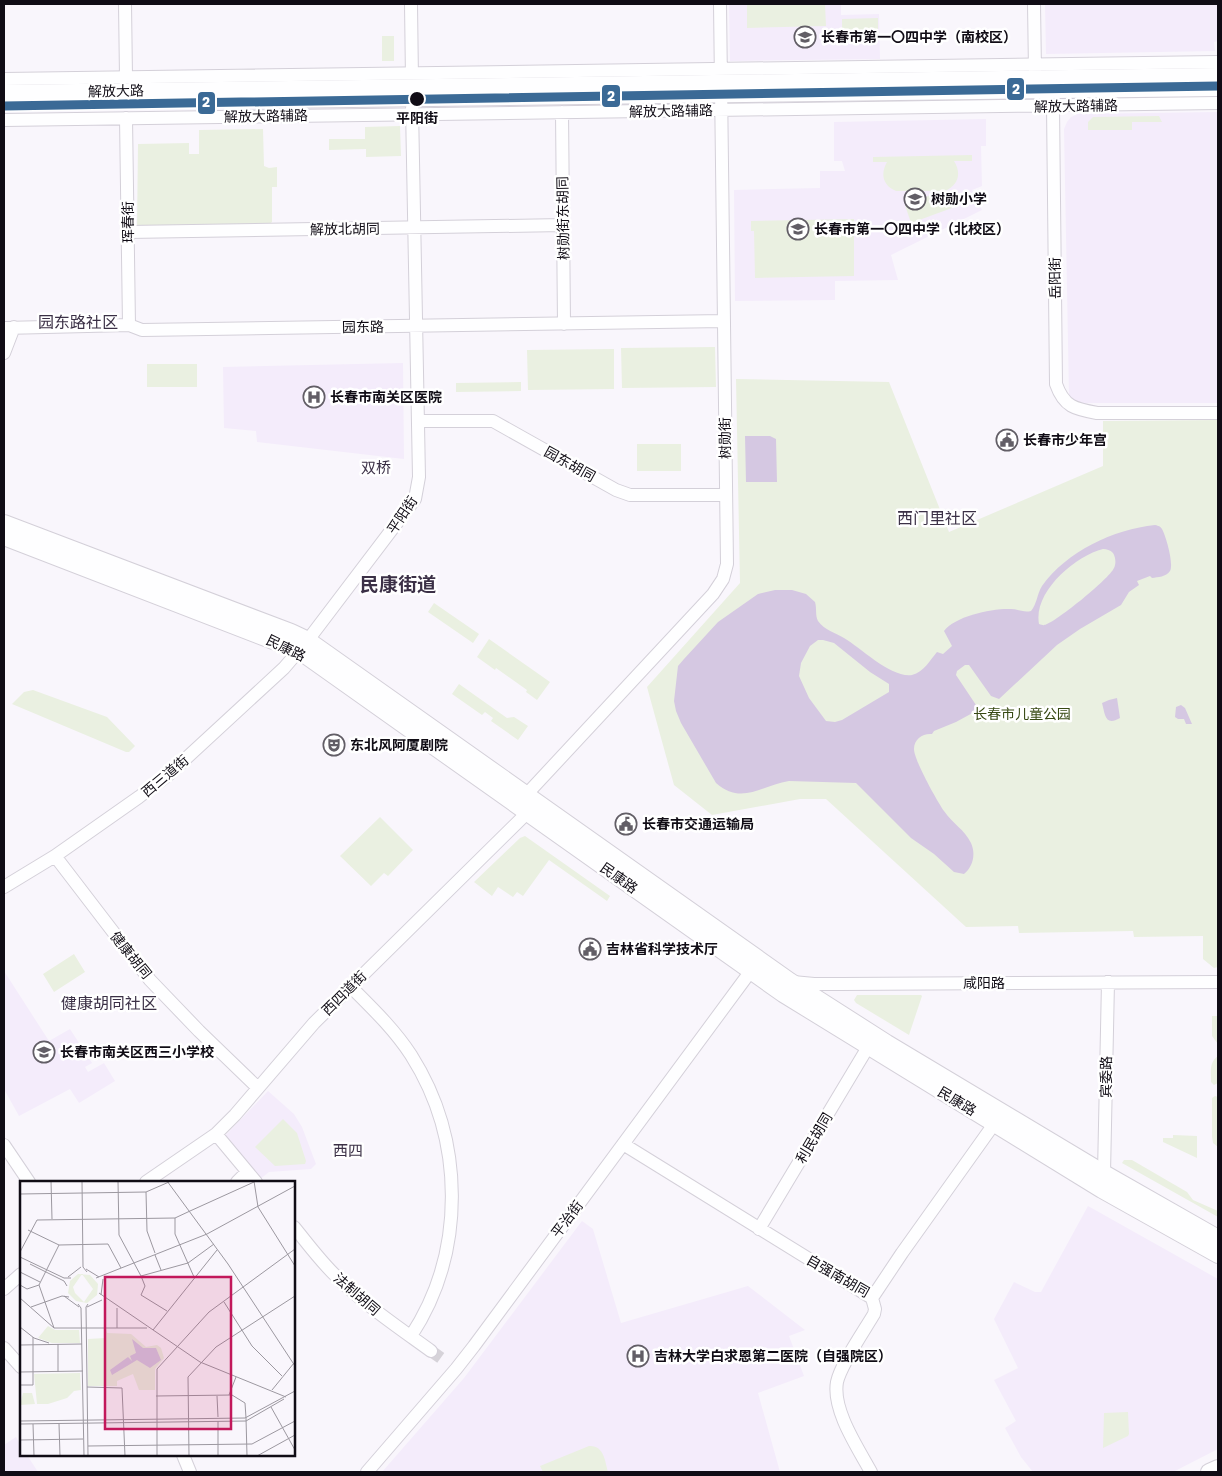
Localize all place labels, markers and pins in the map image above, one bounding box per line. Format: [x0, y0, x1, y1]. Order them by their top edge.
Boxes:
school or university icon: 长春市第一〇四中学（南校区） [793, 25, 817, 49]
place label: 长春市第一〇四中学（南校区） [821, 27, 1017, 47]
marker: 平阳街 [408, 90, 426, 108]
place label: 平阳街 [396, 108, 438, 128]
school or university icon: 树勋小学 [903, 187, 927, 211]
place label: 树勋小学 [931, 189, 987, 209]
school or university icon: 长春市第一〇四中学（北校区） [786, 217, 810, 241]
place label: 长春市第一〇四中学（北校区） [814, 219, 1010, 239]
hospital icon: 长春市南关区医院 [302, 385, 326, 409]
place label: 长春市南关区医院 [330, 387, 442, 407]
public building icon: 长春市少年宫 [995, 428, 1019, 452]
place label: 长春市少年宫 [1023, 430, 1107, 450]
theatre icon: 东北风阿厦剧院 [322, 733, 346, 757]
place label: 东北风阿厦剧院 [350, 735, 448, 755]
public building icon: 长春市交通运输局 [614, 812, 638, 836]
place label: 长春市交通运输局 [642, 814, 754, 834]
public building icon: 吉林省科学技术厅 [578, 937, 602, 961]
place label: 吉林省科学技术厅 [606, 939, 718, 959]
school or university icon: 长春市南关区西三小学校 [32, 1040, 56, 1064]
place label: 长春市南关区西三小学校 [60, 1042, 214, 1062]
hospital icon: 吉林大学白求恩第二医院（自强院区） [626, 1344, 650, 1368]
place label: 吉林大学白求恩第二医院（自强院区） [654, 1346, 892, 1366]

